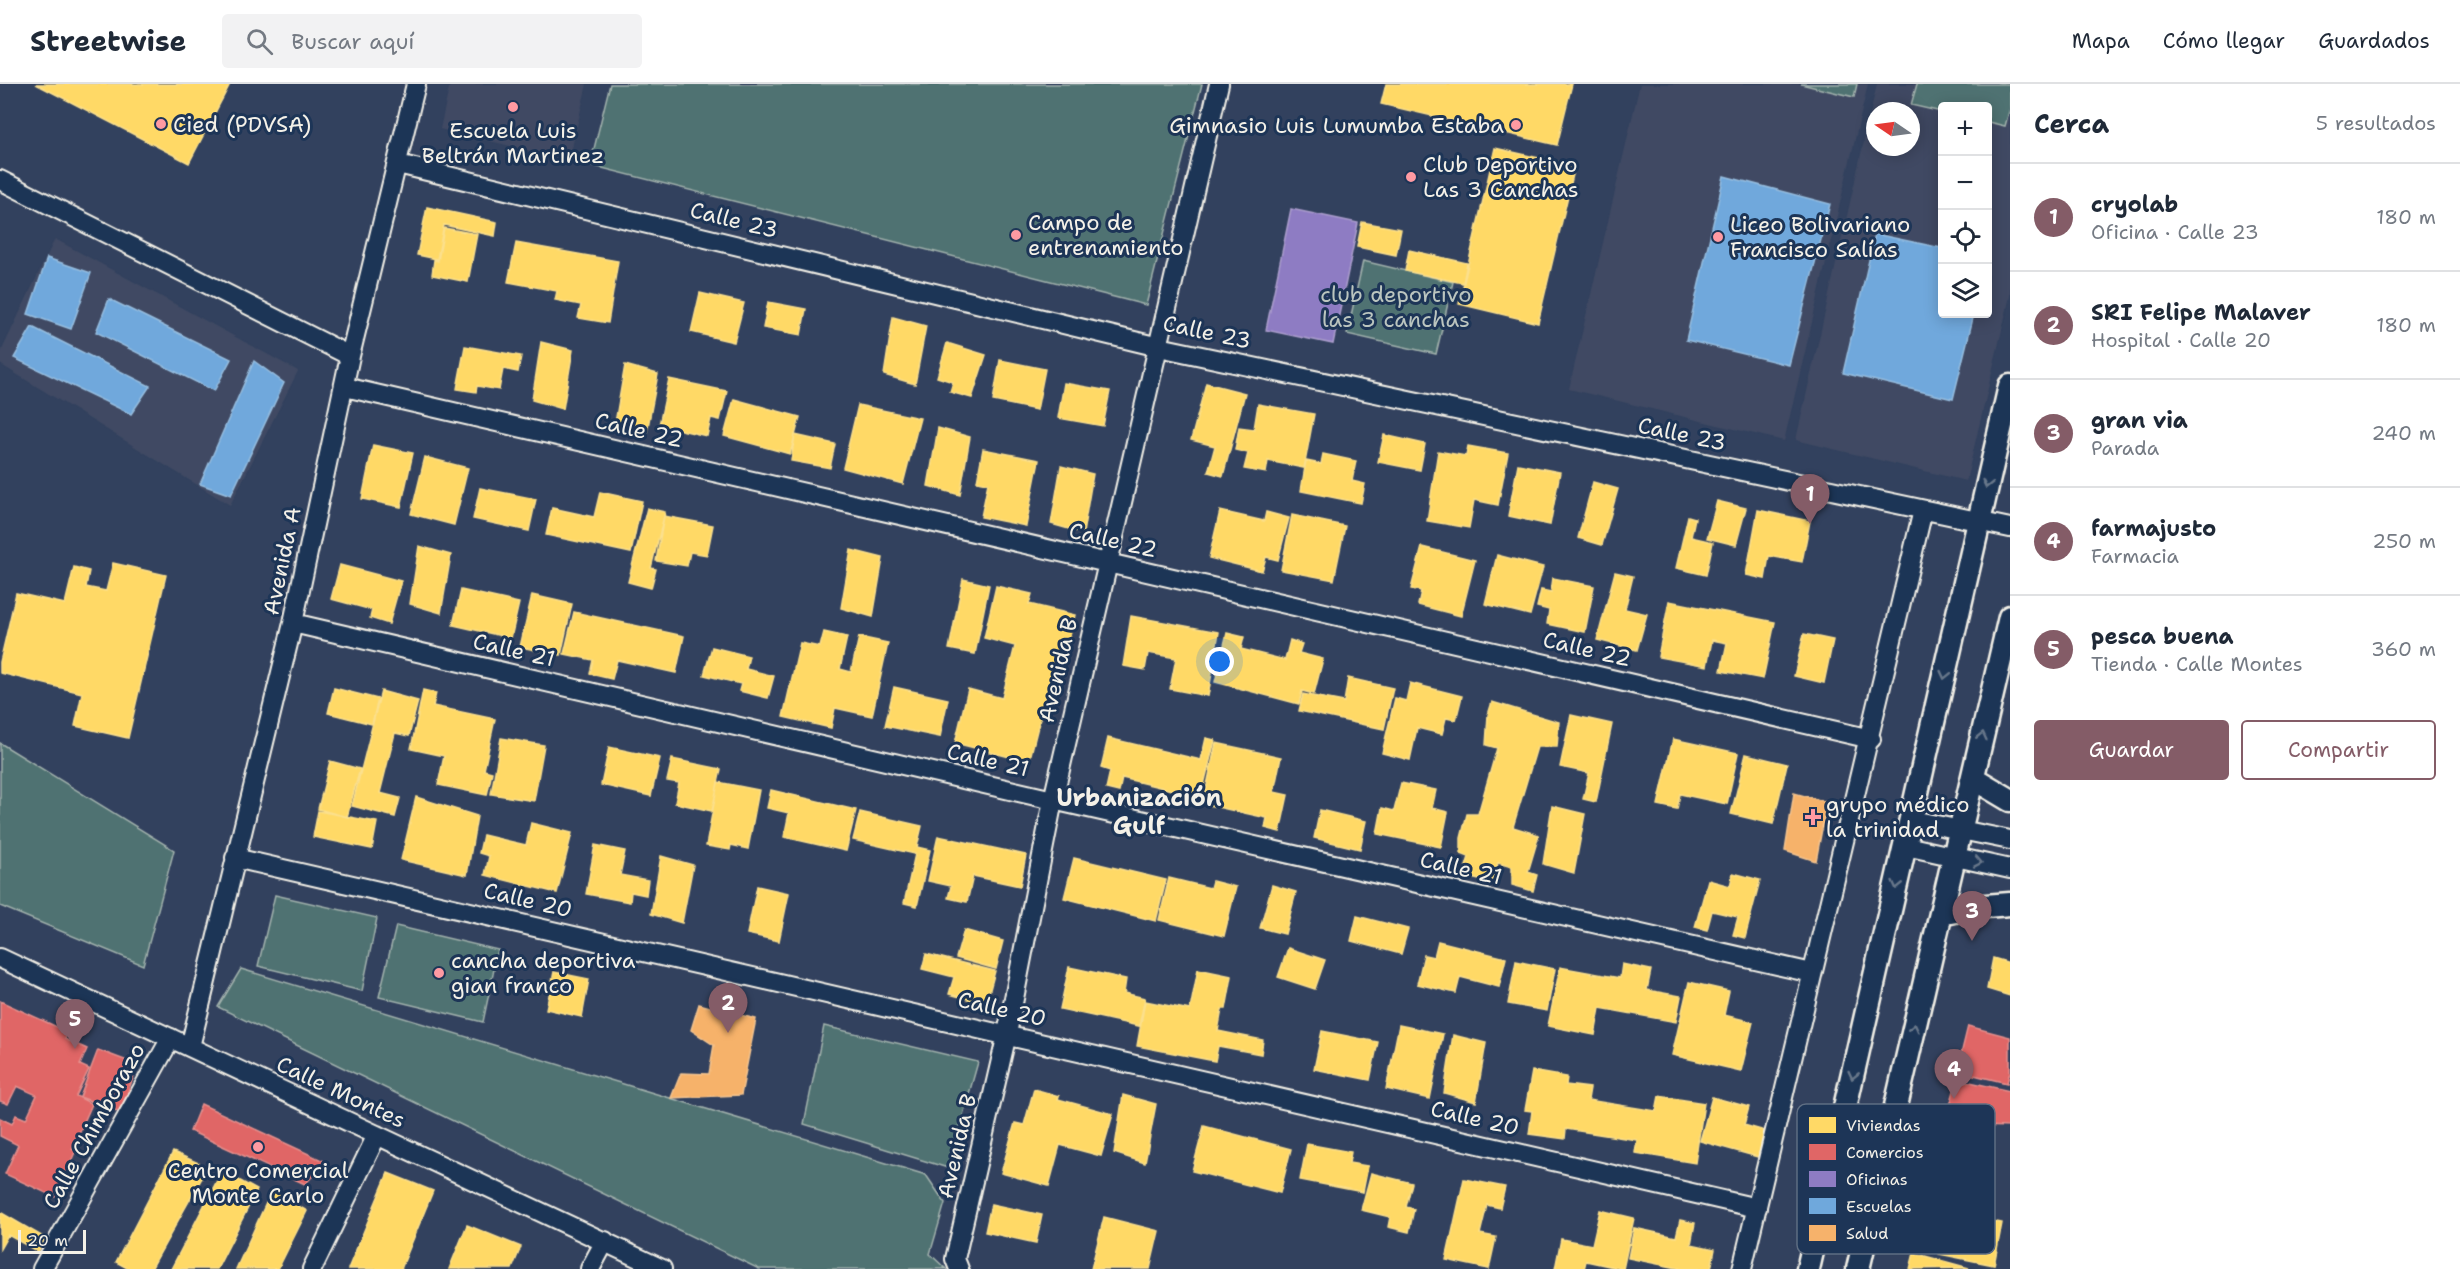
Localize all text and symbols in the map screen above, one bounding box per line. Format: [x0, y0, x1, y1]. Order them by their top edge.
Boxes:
search box [222, 14, 642, 68]
text: Streetwise [30, 22, 186, 60]
icon: search [243, 25, 276, 58]
text: Buscar aquí [291, 27, 414, 56]
text: Mapa [2072, 27, 2130, 55]
text: Cómo llegar [2163, 27, 2285, 55]
text: Guardados [2318, 27, 2430, 55]
marker: Escuela Luis Beltrán Martinez [506, 100, 520, 114]
north arrow [1866, 102, 1920, 156]
map controls [1938, 102, 1992, 318]
button: + [1938, 102, 1992, 156]
text: Cerca [2034, 106, 2109, 141]
place label: Cied (PDVSA) [173, 110, 311, 139]
text: 5 resultados [2316, 110, 2436, 136]
place label: Gimnasio Luis Lumumba Estaba [1169, 111, 1504, 140]
place label: Escuela Luis Beltrán Martinez [422, 116, 604, 170]
marker: Cied (PDVSA) [154, 117, 168, 131]
marker: Gimnasio Luis Lumumba Estaba [1509, 118, 1523, 132]
place label: Club Deportivo Las 3 Canchas [1423, 150, 1579, 204]
button: − [1938, 156, 1992, 210]
marker: Club Deportivo Las 3 Canchas [1404, 170, 1418, 184]
text: cryolab [2091, 190, 2178, 219]
street label: Calle 23 [687, 195, 781, 245]
text: 1 [2049, 204, 2058, 230]
text: 180 m [2376, 204, 2436, 230]
place label: Campo de entrenamiento [1028, 208, 1184, 262]
place label: Liceo Bolivariano Francisco Salías [1730, 210, 1910, 264]
button: locate [1938, 210, 1992, 264]
text: Oficina · Calle 23 [2091, 219, 2259, 245]
marker: Campo de entrenamiento [1009, 228, 1023, 242]
marker: Liceo Bolivariano Francisco Salías [1711, 230, 1725, 244]
button: layers [1938, 264, 1992, 318]
park label: club deportivo las 3 canchas [1320, 280, 1472, 334]
text: SRI Felipe Malaver [2091, 298, 2311, 327]
street label: Calle 23 [1160, 309, 1254, 355]
text: 2 [2047, 312, 2061, 338]
text: 180 m [2376, 312, 2436, 338]
text: Hospital · Calle 20 [2091, 327, 2271, 353]
street label: Calle 22 [592, 406, 686, 454]
text: gran via [2091, 406, 2188, 435]
street label: Calle 23 [1635, 411, 1729, 457]
text: 3 [2047, 420, 2061, 446]
text: 240 m [2371, 420, 2436, 446]
text: Parada [2091, 435, 2159, 461]
pin: 1 [1790, 474, 1830, 524]
one-way arrow [1982, 479, 1995, 489]
street label: Avenida A [256, 504, 308, 618]
text: farmajusto [2091, 514, 2216, 543]
street label: Calle 22 [1066, 516, 1160, 564]
text: 4 [2047, 528, 2061, 554]
text: 250 m [2372, 528, 2436, 554]
text: Farmacia [2091, 543, 2179, 569]
street label: Avenida B [1032, 615, 1084, 725]
text: pesca buena [2091, 622, 2234, 651]
street label: Calle 22 [1540, 625, 1634, 673]
street label: Calle 21 [470, 627, 558, 673]
text: 5 [2047, 636, 2060, 662]
text: 360 m [2371, 636, 2436, 662]
your location [1205, 647, 1234, 676]
text: Tienda · Calle Montes [2091, 651, 2303, 677]
one-way arrow [1939, 669, 1952, 679]
button: Guardar [2034, 720, 2229, 780]
button: Compartir [2241, 720, 2436, 780]
one-way arrow [1975, 731, 1988, 741]
street label: Calle 21 [944, 737, 1032, 783]
district label: Urbanización Gulf [1056, 782, 1222, 842]
place label: grupo médico la trinidad [1826, 790, 1970, 844]
marker: grupo médico la trinidad [1804, 808, 1822, 826]
street label: Calle 21 [1417, 845, 1505, 891]
one-way arrow [1973, 855, 1983, 868]
street label: Calle 20 [481, 876, 575, 924]
one-way arrow [1891, 880, 1904, 890]
pin: 3 [1952, 892, 1992, 941]
place label: cancha deportiva gian franco [451, 946, 636, 1000]
marker: cancha deportiva gian franco [432, 966, 446, 980]
pin: 2 [708, 984, 748, 1033]
street label: Calle 20 [955, 985, 1049, 1033]
pin: 5 [56, 1000, 94, 1049]
one-way arrow [1906, 1023, 1919, 1033]
street label: Calle Chimborazo [36, 1038, 152, 1214]
street label: Calle Montes [272, 1049, 410, 1135]
pin: 4 [1934, 1050, 1974, 1099]
one-way arrow [1847, 1070, 1860, 1080]
street label: Avenida B [931, 1091, 983, 1201]
street label: Calle 20 [1428, 1094, 1522, 1142]
legend [1797, 1104, 1995, 1254]
text: Viviendas [1846, 1115, 1921, 1136]
marker: Centro Comercial Monte Carlo [251, 1140, 265, 1154]
text: Comercios [1846, 1142, 1924, 1163]
place label: Centro Comercial Monte Carlo [168, 1156, 349, 1210]
text: Oficinas [1846, 1169, 1908, 1190]
text: Escuelas [1846, 1196, 1912, 1217]
text: Salud [1846, 1223, 1888, 1244]
scale bar [18, 1227, 86, 1254]
text: 20 m [27, 1230, 68, 1251]

